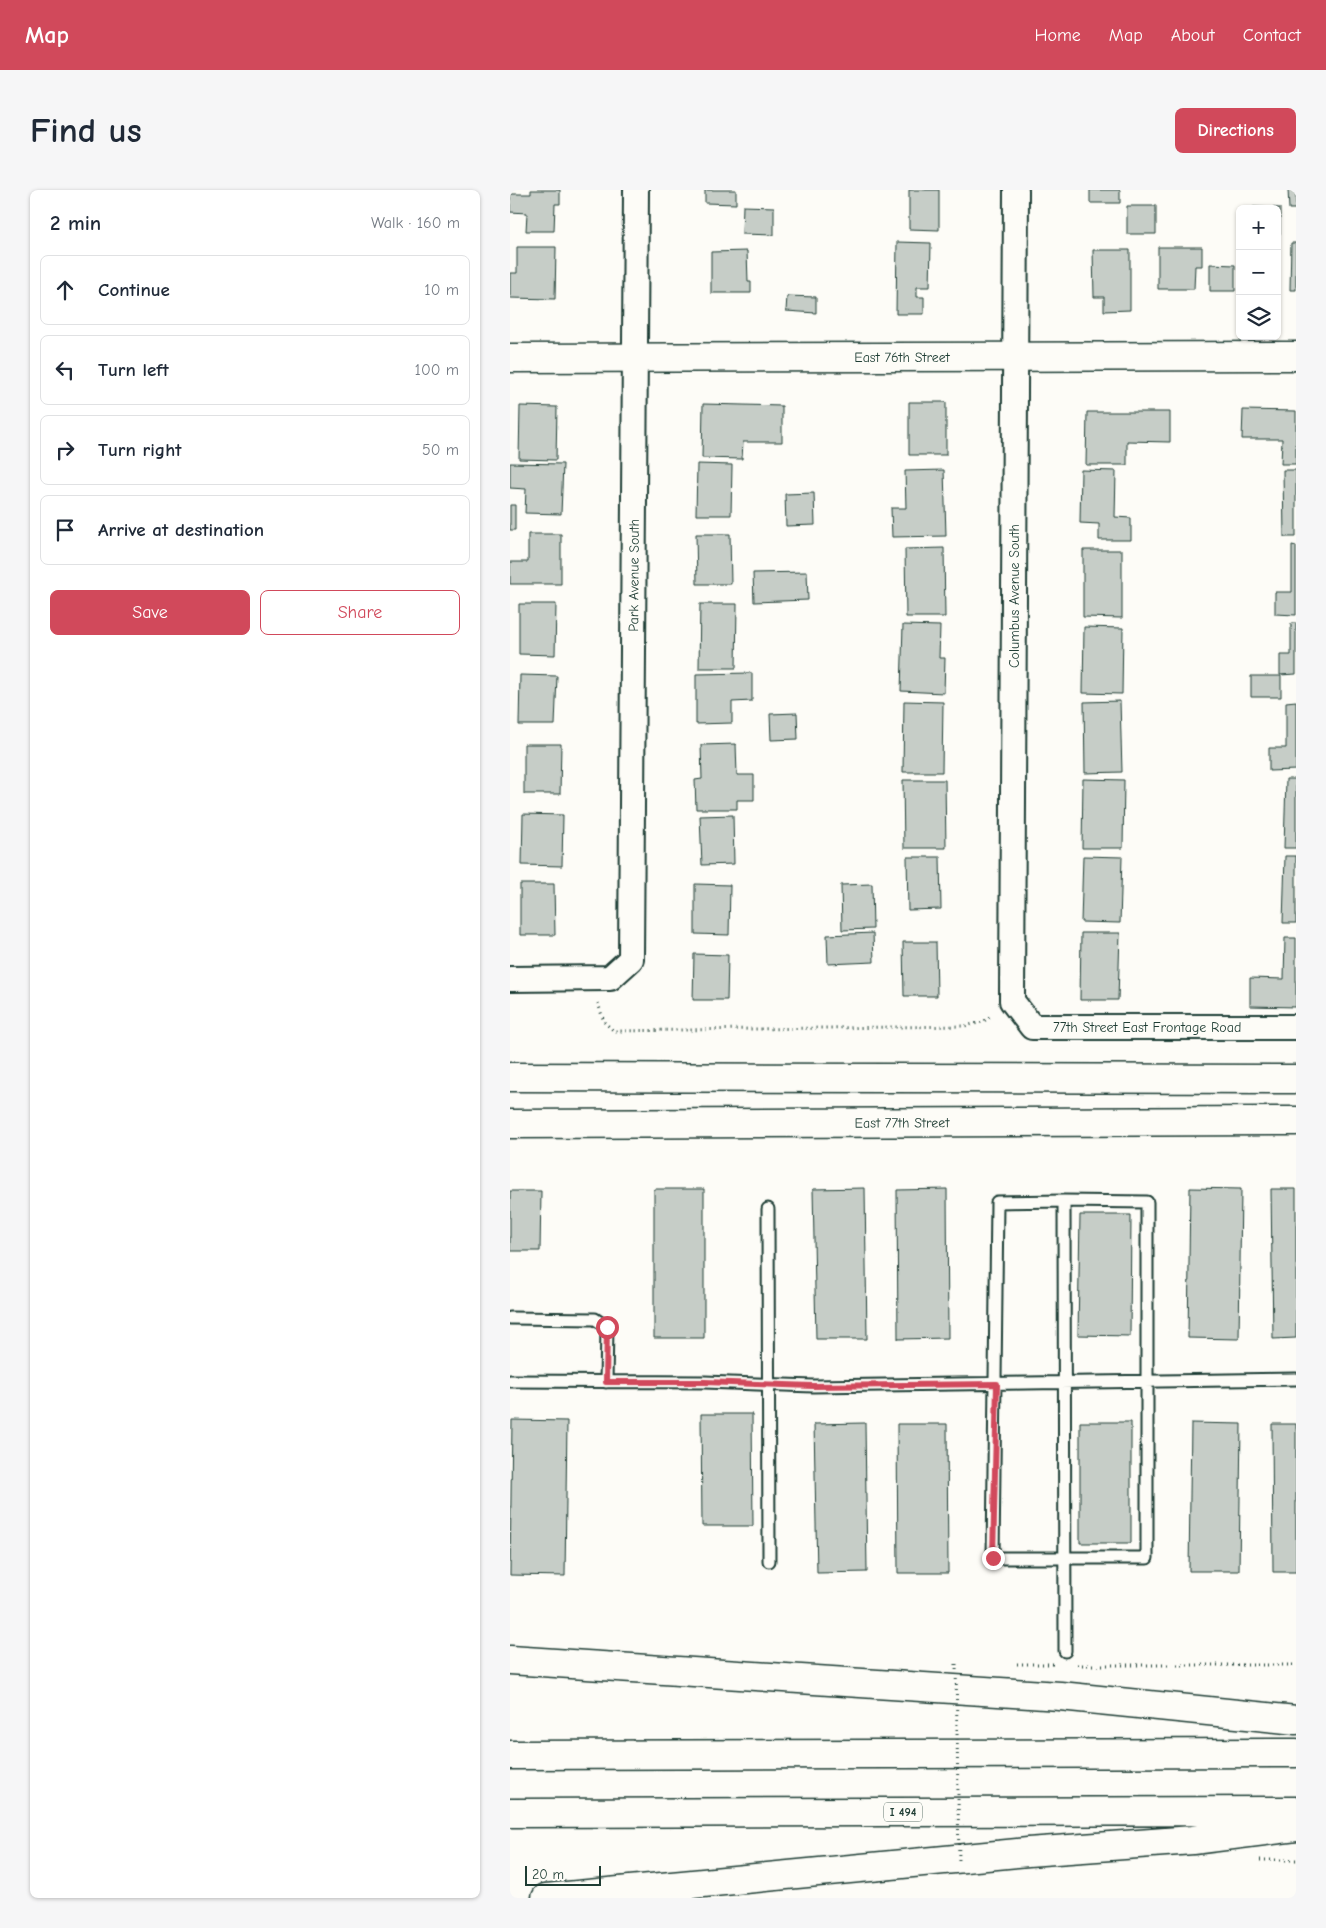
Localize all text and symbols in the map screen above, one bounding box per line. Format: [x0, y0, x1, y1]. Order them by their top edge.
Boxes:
text: Map [25, 21, 69, 49]
text: Home [1034, 25, 1081, 46]
text: Map [1109, 25, 1143, 46]
text: About [1171, 25, 1215, 46]
text: Contact [1243, 25, 1301, 46]
button: Directions [1175, 108, 1296, 153]
text: Find us [30, 110, 142, 151]
map controls [1236, 205, 1281, 340]
button: + [1236, 205, 1281, 250]
text: 2 min [50, 211, 101, 235]
text: Walk · 160 m [371, 214, 460, 232]
button: − [1236, 250, 1281, 295]
icon: ahead [51, 276, 79, 304]
text: Continue [98, 279, 170, 301]
text: 10 m [424, 281, 459, 299]
button: layers [1236, 295, 1281, 340]
street label: East 76th Street [854, 349, 951, 366]
icon: left [51, 356, 79, 384]
text: Turn left [98, 359, 169, 381]
text: 100 m [415, 361, 459, 379]
icon: right [51, 436, 79, 464]
text: Turn right [98, 439, 182, 461]
text: 50 m [422, 441, 459, 459]
icon: arrive [51, 516, 79, 544]
text: Arrive at destination [98, 519, 264, 541]
street label: Park Avenue South [625, 519, 643, 632]
street label: Columbus Avenue South [1006, 524, 1023, 668]
button: Save [50, 590, 250, 635]
button: Share [260, 590, 460, 635]
street label: 77th Street East Frontage Road [1053, 1019, 1241, 1036]
street label: East 77th Street [855, 1114, 950, 1132]
route start [596, 1316, 619, 1339]
route end [982, 1547, 1005, 1570]
road number: I 494 [884, 1802, 922, 1821]
scale bar [525, 1863, 601, 1886]
text: 20 m [532, 1866, 564, 1883]

